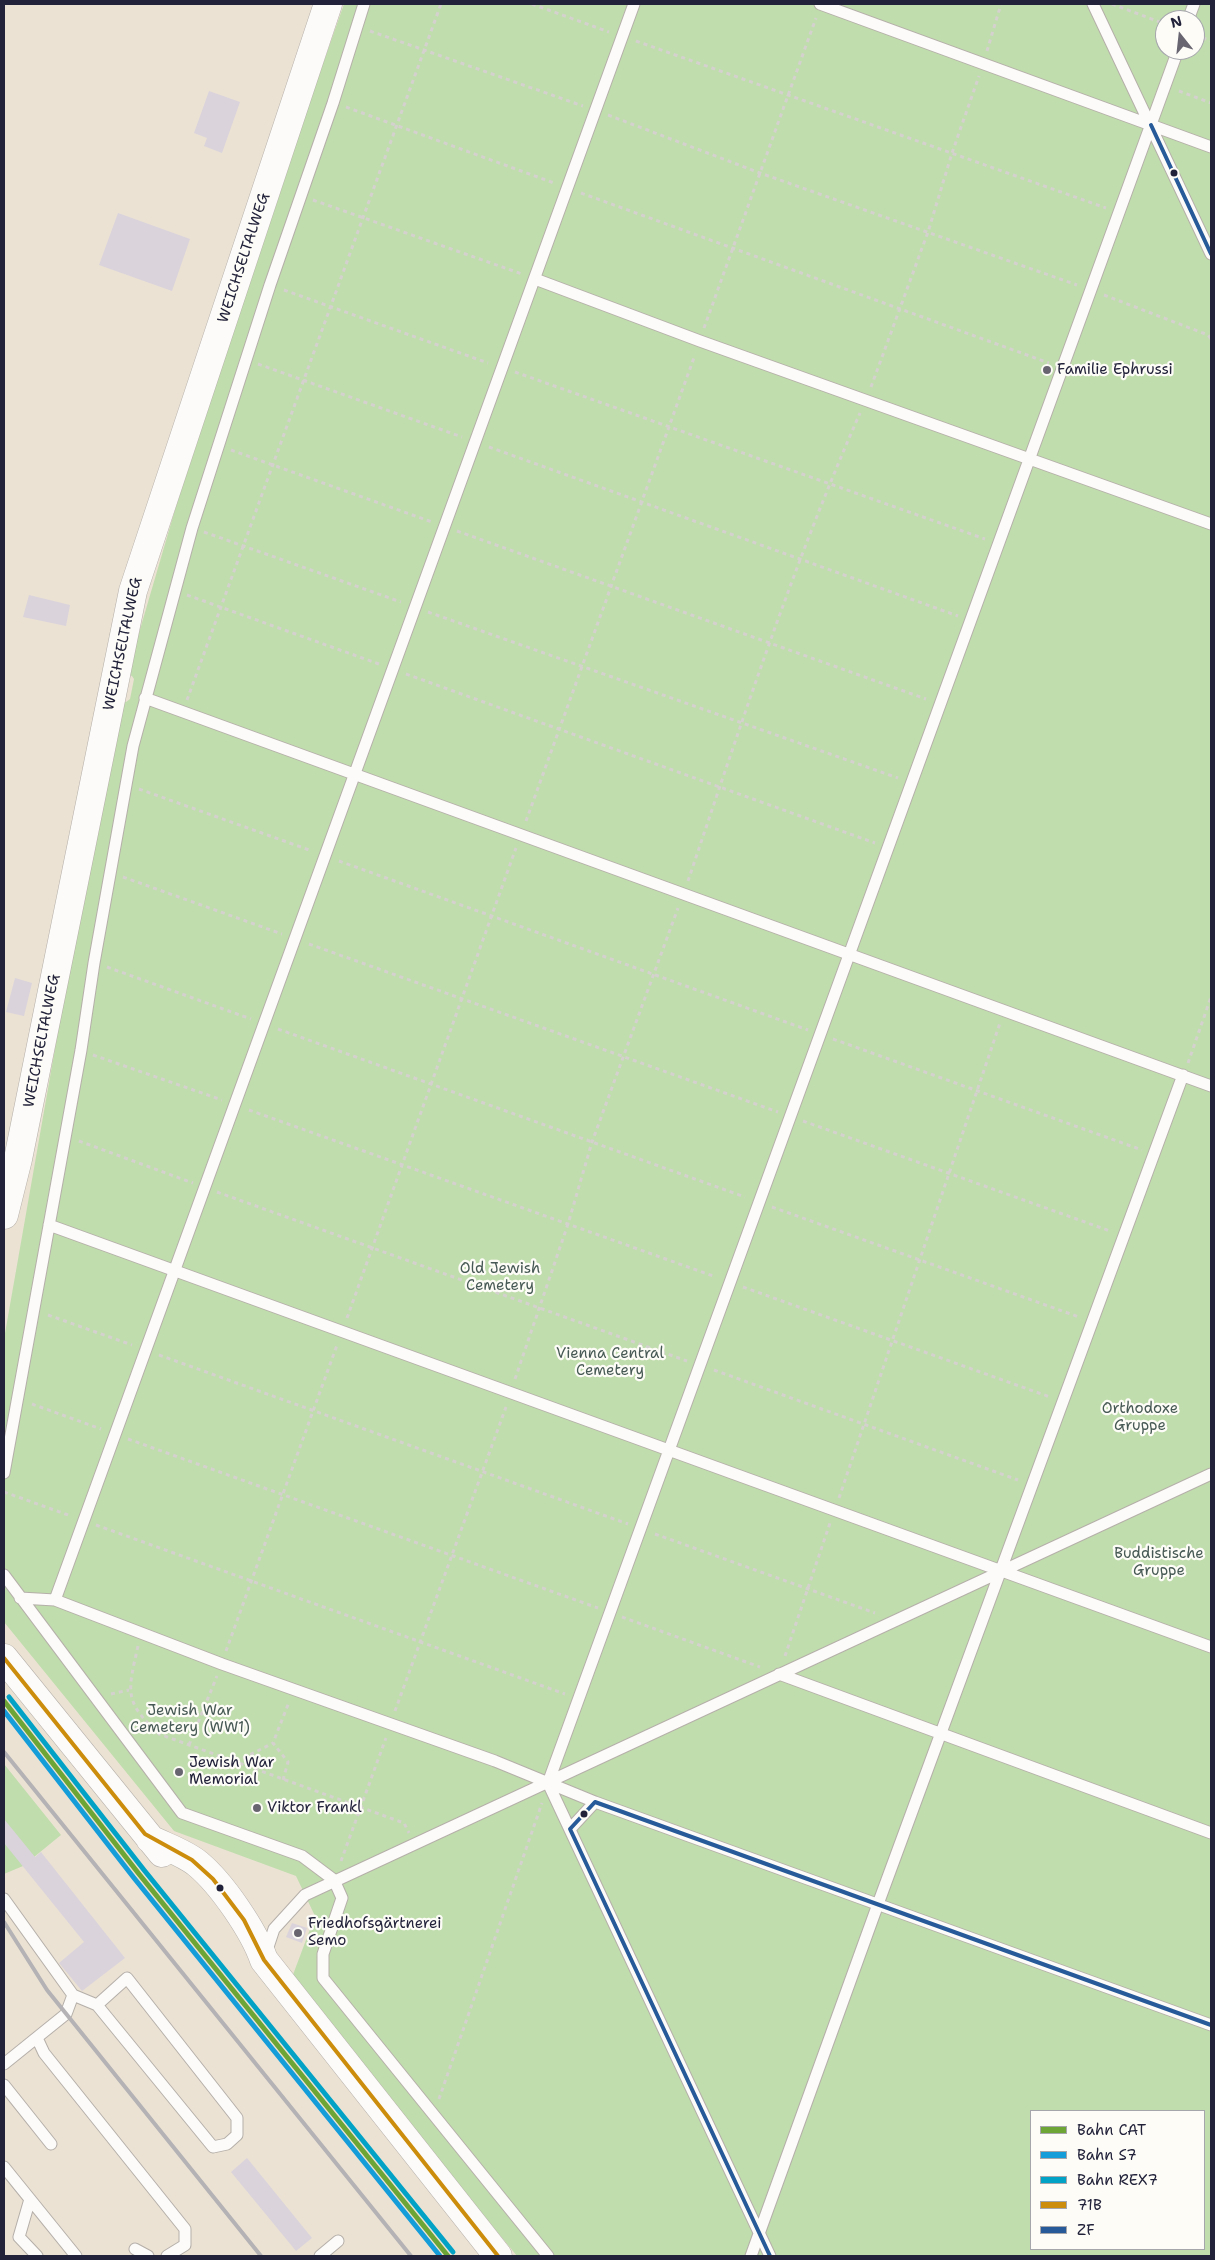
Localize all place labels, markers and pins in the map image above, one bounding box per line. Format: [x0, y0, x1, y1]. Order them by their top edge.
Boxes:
unlabelled marker [1169, 168, 1179, 178]
place label: Familie Ephrussi [1057, 361, 1173, 379]
marker: Familie Ephrussi [1041, 364, 1053, 376]
place label: Jewish War Memorial [189, 1754, 275, 1789]
marker: Jewish War Memorial [173, 1766, 185, 1778]
place label: Viktor Frankl [267, 1799, 362, 1817]
marker: Viktor Frankl [251, 1802, 263, 1814]
unlabelled marker [579, 1809, 589, 1819]
unlabelled marker [215, 1883, 225, 1893]
place label: Friedhofsgärtnerei Semo [308, 1915, 442, 1950]
marker: Friedhofsgärtnerei Semo [292, 1927, 304, 1939]

